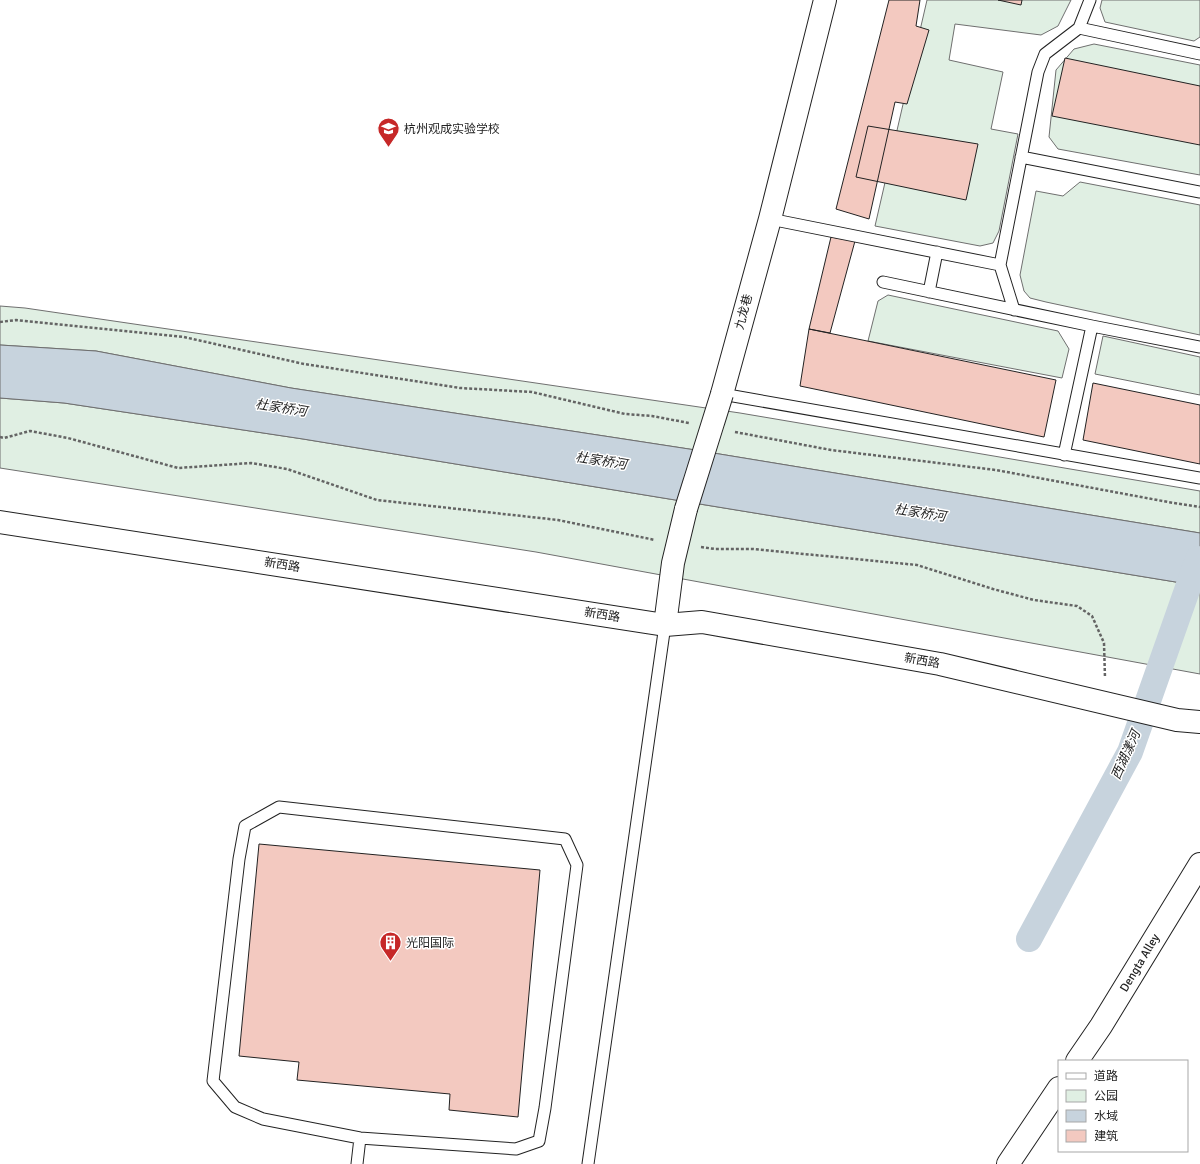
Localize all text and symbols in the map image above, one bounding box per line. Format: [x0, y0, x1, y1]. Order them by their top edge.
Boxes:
school or university icon: 杭州观成实验学校 [376, 116, 402, 149]
place label: 杭州观成实验学校 [404, 122, 500, 137]
street label: 九龙巷 [732, 293, 756, 331]
water label: 杜家桥河 [254, 396, 311, 420]
water label: 杜家桥河 [574, 449, 631, 473]
water label: 杜家桥河 [893, 501, 950, 525]
street label: 新西路 [263, 555, 301, 575]
street label: 新西路 [583, 605, 621, 625]
street label: 新西路 [903, 650, 941, 672]
water label: 西湖漾河 [1108, 725, 1145, 782]
building icon: 光阳国际 [377, 930, 403, 963]
street label: Dengta Alley [1117, 931, 1163, 995]
place label: 光阳国际 [406, 936, 454, 951]
legend [1058, 1060, 1188, 1152]
text: 道路 [1094, 1069, 1118, 1084]
text: 公园 [1094, 1089, 1118, 1104]
text: 水域 [1094, 1109, 1118, 1124]
text: 建筑 [1094, 1129, 1118, 1144]

